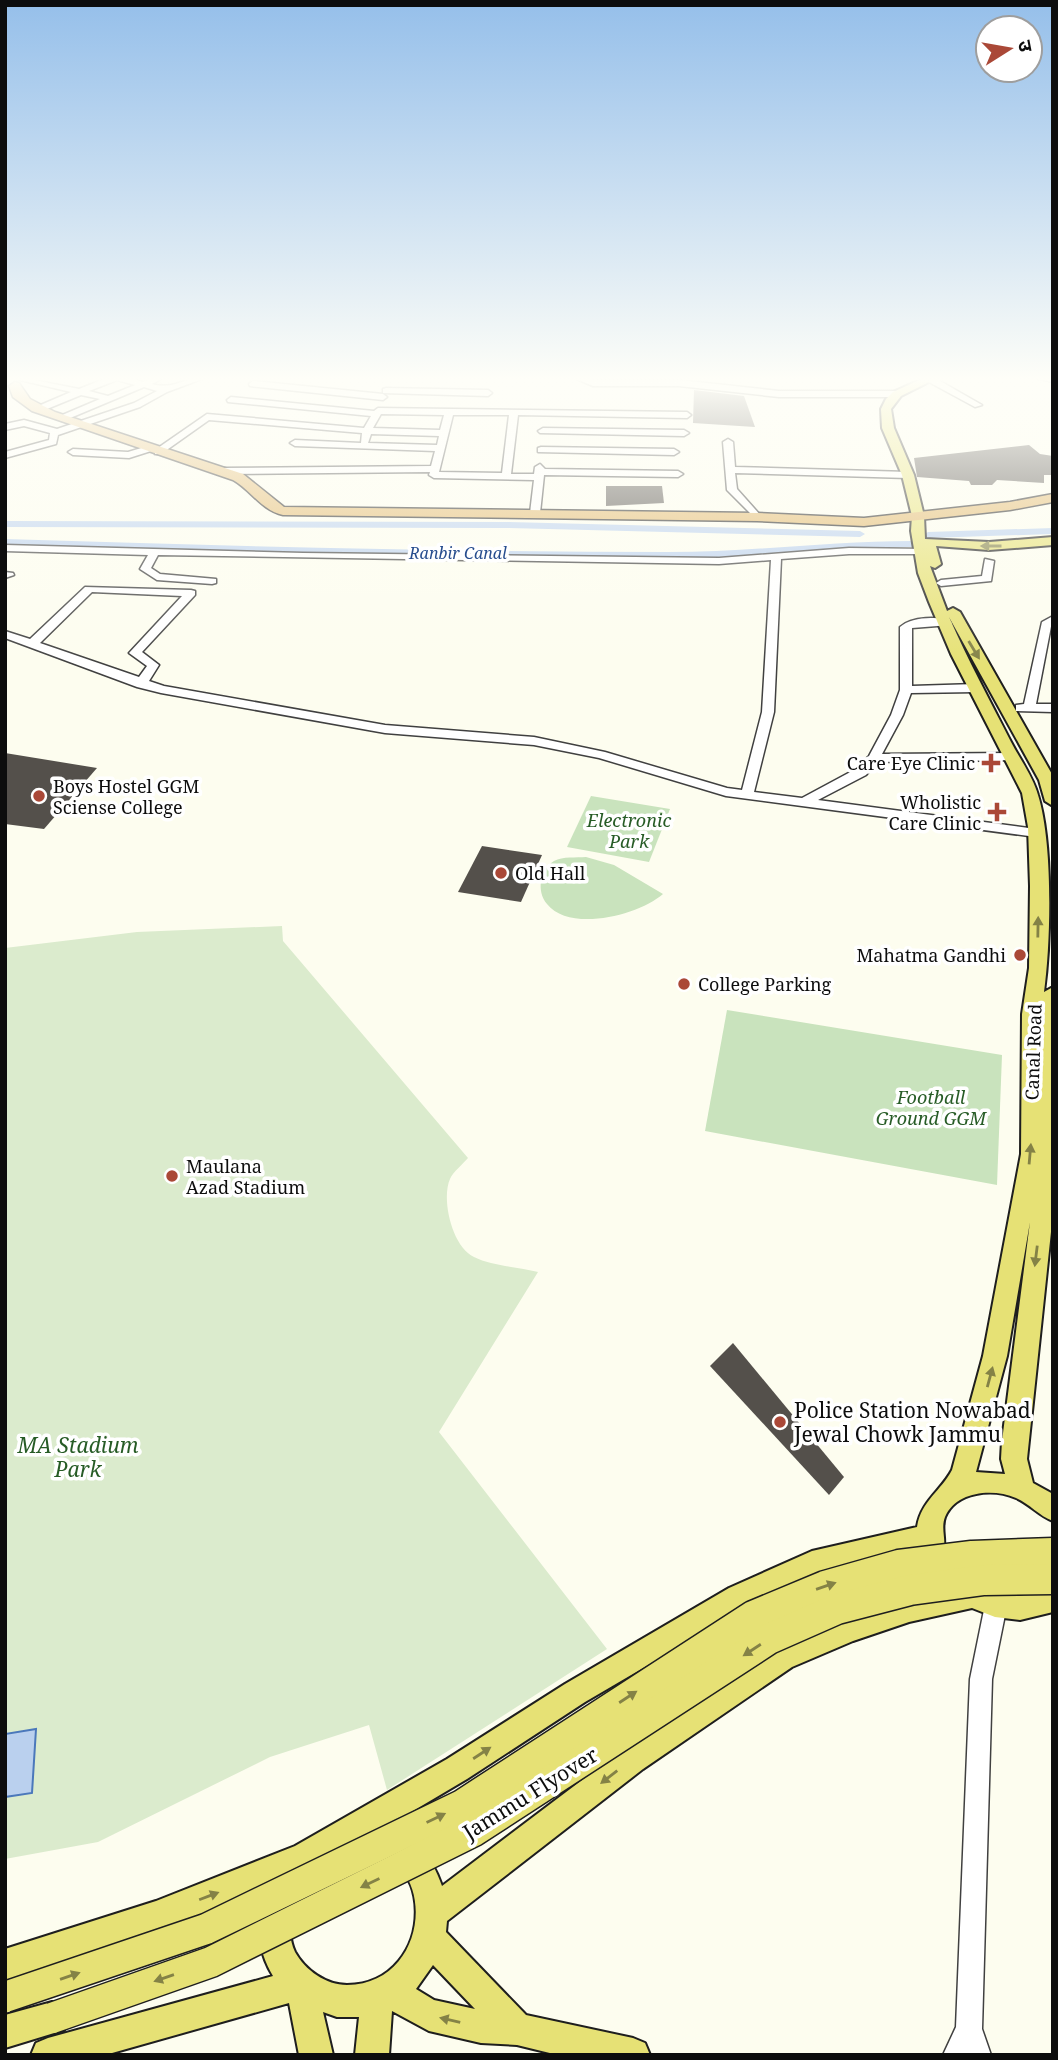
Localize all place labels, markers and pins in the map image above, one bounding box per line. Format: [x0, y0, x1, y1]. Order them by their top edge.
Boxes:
place label: Care Eye Clinic [847, 751, 975, 775]
marker: Care Eye Clinic [981, 753, 1001, 773]
place label: Boys Hostel GGM Sciense College [53, 774, 199, 819]
marker: Boys Hostel GGM Sciense College [31, 788, 47, 804]
place label: Wholistic Care Clinic [888, 790, 981, 835]
marker: Wholistic Care Clinic [987, 802, 1007, 822]
place label: Old Hall [515, 861, 586, 885]
marker: Old Hall [493, 865, 509, 881]
place label: Mahatma Gandhi [856, 943, 1006, 967]
marker: Mahatma Gandhi [1012, 947, 1028, 963]
place label: College Parking [698, 972, 832, 996]
marker: College Parking [676, 976, 692, 992]
place label: Maulana Azad Stadium [186, 1154, 305, 1199]
marker: Maulana Azad Stadium [164, 1168, 180, 1184]
place label: Police Station Nowabad Jewal Chowk Jammu [793, 1396, 1031, 1448]
marker: Police Station Nowabad Jewal Chowk Jammu [772, 1414, 788, 1430]

